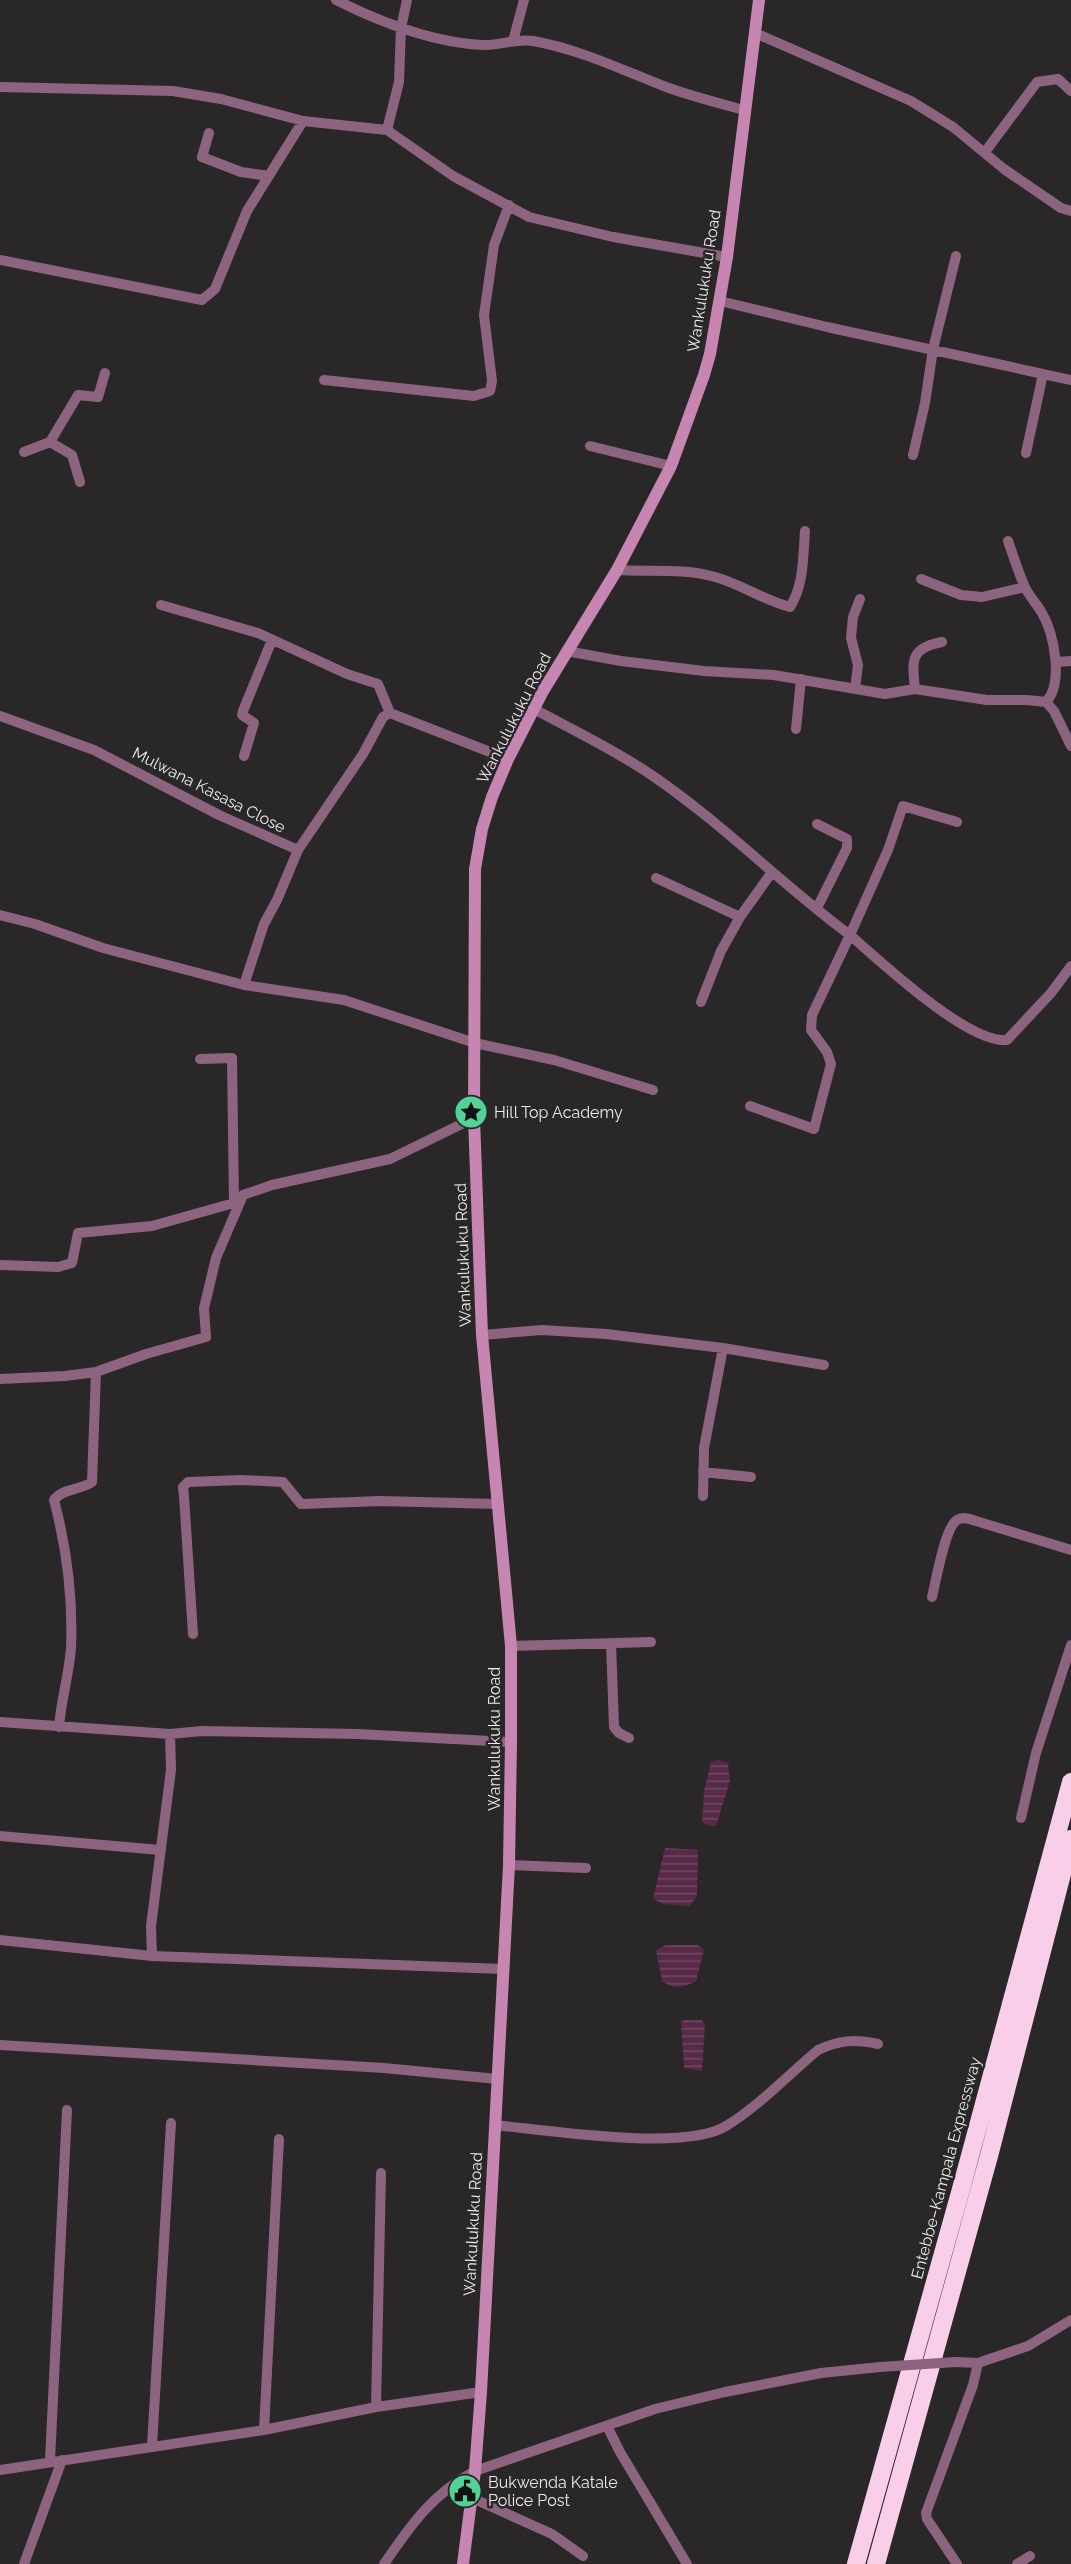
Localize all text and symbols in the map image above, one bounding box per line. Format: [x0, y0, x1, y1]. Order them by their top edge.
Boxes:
street label: Wankulukuku Road [683, 208, 725, 354]
street label: Wankulukuku Road [473, 649, 555, 787]
street label: Mulwana Kasasa Close [129, 743, 289, 837]
place icon: Hill Top Academy [453, 1094, 489, 1130]
place label: Hill Top Academy [494, 1103, 623, 1122]
street label: Wankulukuku Road [451, 1183, 475, 1327]
street label: Wankulukuku Road [485, 1667, 504, 1811]
street label: Entebbe–Kampala Expressway [907, 2055, 985, 2281]
street label: Wankulukuku Road [460, 2151, 486, 2297]
public building icon: Bukwenda Katale Police Post [447, 2473, 483, 2509]
place label: Bukwenda Katale Police Post [488, 2473, 618, 2510]

